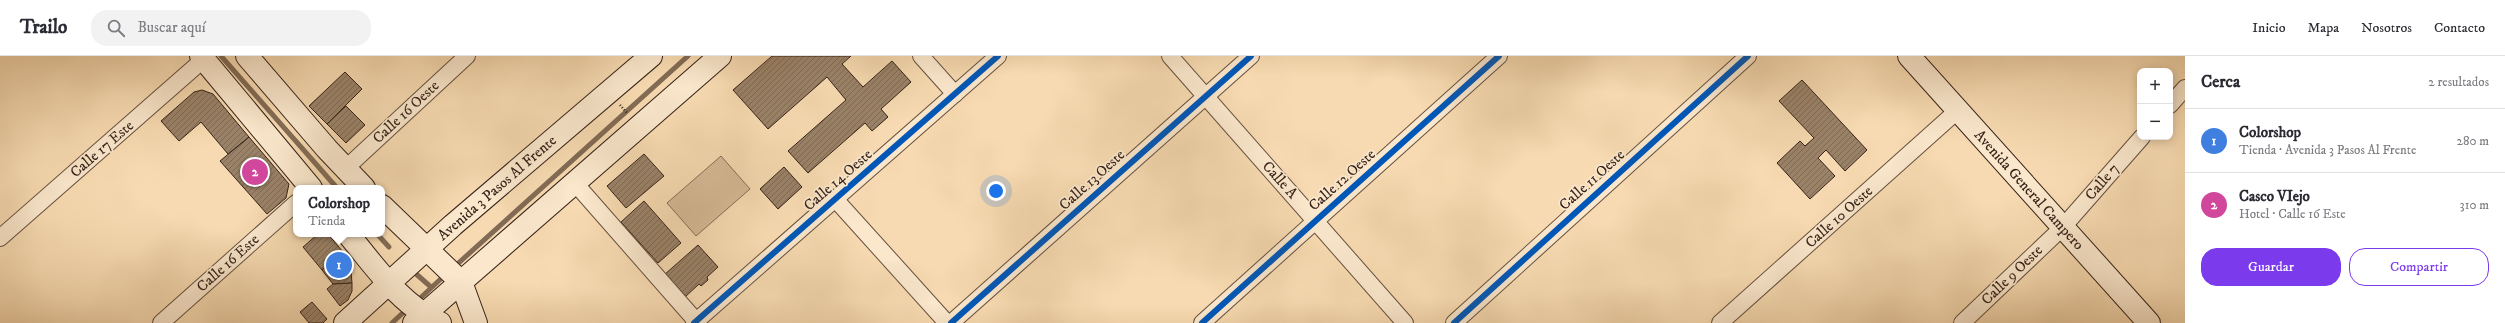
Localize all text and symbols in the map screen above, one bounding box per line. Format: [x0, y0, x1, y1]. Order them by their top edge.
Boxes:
search box [91, 10, 371, 46]
text: Trailo [20, 16, 67, 39]
icon: search [105, 17, 127, 39]
text: Buscar aquí [137, 18, 206, 37]
text: Inicio [2252, 19, 2285, 37]
text: Mapa [2307, 19, 2339, 37]
text: Nosotros [2361, 19, 2412, 37]
text: Contacto [2434, 19, 2485, 37]
map controls [2137, 68, 2173, 140]
button: + [2137, 68, 2173, 104]
text: Cerca [2201, 71, 2240, 93]
text: 2 resultados [2428, 74, 2489, 90]
street label: Calle 16 Oeste [369, 76, 443, 148]
button: − [2137, 104, 2173, 140]
street label: Calle 17 Este [66, 116, 138, 182]
text: Colorshop [2239, 123, 2301, 142]
street label: Avenida General Campero [1970, 126, 2088, 254]
street label: Avenida 3 Pasos Al Frente [434, 131, 560, 245]
text: 1 [2212, 133, 2216, 149]
text: 280 m [2457, 133, 2489, 149]
text: Tienda · Avenida 3 Pasos Al Frente [2239, 142, 2416, 158]
street label: Calle 14 Oeste [800, 145, 876, 215]
street label: Calle 12 Oeste [1305, 145, 1379, 215]
street label: Calle 13 Oeste [1055, 146, 1129, 214]
street label: Calle 11 Oeste [1555, 146, 1629, 214]
pin: 2 [242, 157, 268, 187]
street label: Calle A [1258, 157, 1302, 203]
street label: Calle 7 [2081, 160, 2123, 204]
your location [986, 181, 1006, 201]
street label: Calle 10 Oeste [1801, 182, 1877, 252]
popup [293, 185, 385, 237]
text: Casco VIejo [2239, 187, 2310, 206]
text: Colorshop [308, 194, 370, 213]
text: 2 [2211, 197, 2217, 213]
text: 310 m [2460, 197, 2489, 213]
text: Hotel · Calle 16 Este [2239, 206, 2346, 222]
text: Tienda [308, 213, 345, 229]
street label: Calle 16 Este [193, 230, 263, 296]
street label: Calle 9 Oeste [1977, 241, 2047, 309]
button: Guardar [2201, 248, 2341, 286]
button: Compartir [2349, 248, 2489, 286]
pin: 1 [326, 250, 352, 280]

